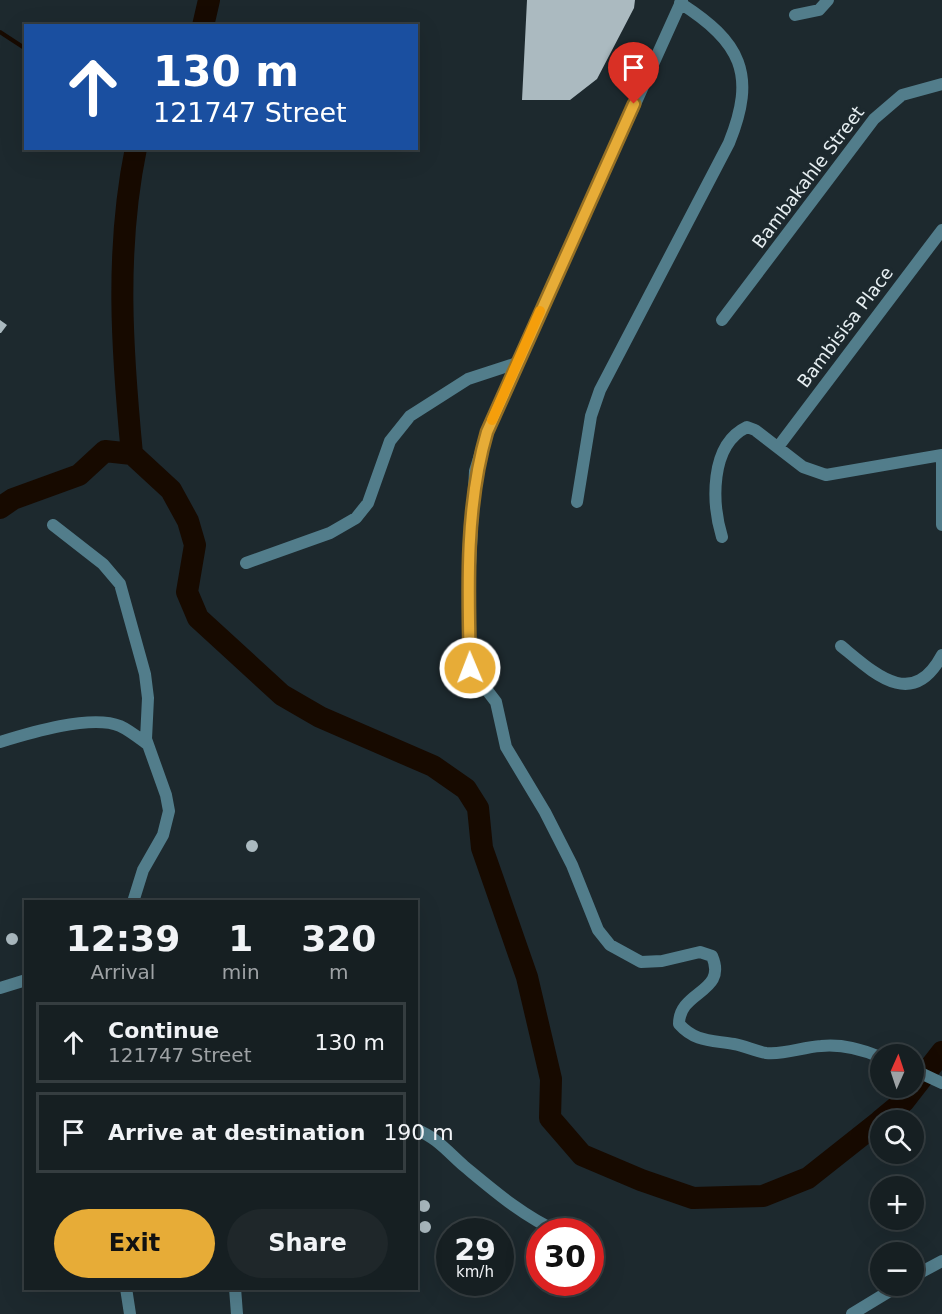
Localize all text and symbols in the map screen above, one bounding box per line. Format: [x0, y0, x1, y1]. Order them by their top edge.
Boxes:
pin [608, 42, 659, 104]
text: 130 m [153, 47, 299, 96]
icon: ahead [54, 48, 132, 126]
icon: arrive [617, 51, 650, 84]
text: 121747 Street [153, 97, 347, 128]
street label: Bambakahle Street [748, 102, 868, 252]
street label: Bambisisa Place [793, 262, 897, 392]
position arrow [438, 636, 502, 700]
text: 12:39 [66, 918, 180, 959]
text: 1 [228, 918, 253, 959]
text: 320 [301, 918, 376, 959]
text: Arrival [90, 960, 155, 984]
text: min [222, 960, 260, 984]
text: m [329, 960, 349, 984]
text: Continue [108, 1018, 219, 1043]
icon: ahead [57, 1026, 90, 1059]
text: 130 m [315, 1030, 385, 1055]
text: 121747 Street [108, 1043, 251, 1067]
north arrow [870, 1044, 924, 1098]
map controls [870, 1044, 924, 1296]
button: search [870, 1110, 924, 1164]
icon: arrive [57, 1116, 90, 1149]
text: Arrive at destination [108, 1120, 365, 1145]
text: 190 m [383, 1120, 454, 1145]
button: + [870, 1176, 924, 1230]
button: Exit [54, 1209, 215, 1278]
button: Share [227, 1209, 388, 1278]
speed limit sign: 30 [526, 1218, 604, 1296]
text: 29 [454, 1232, 496, 1267]
button: − [870, 1242, 924, 1296]
text: km/h [456, 1263, 494, 1281]

